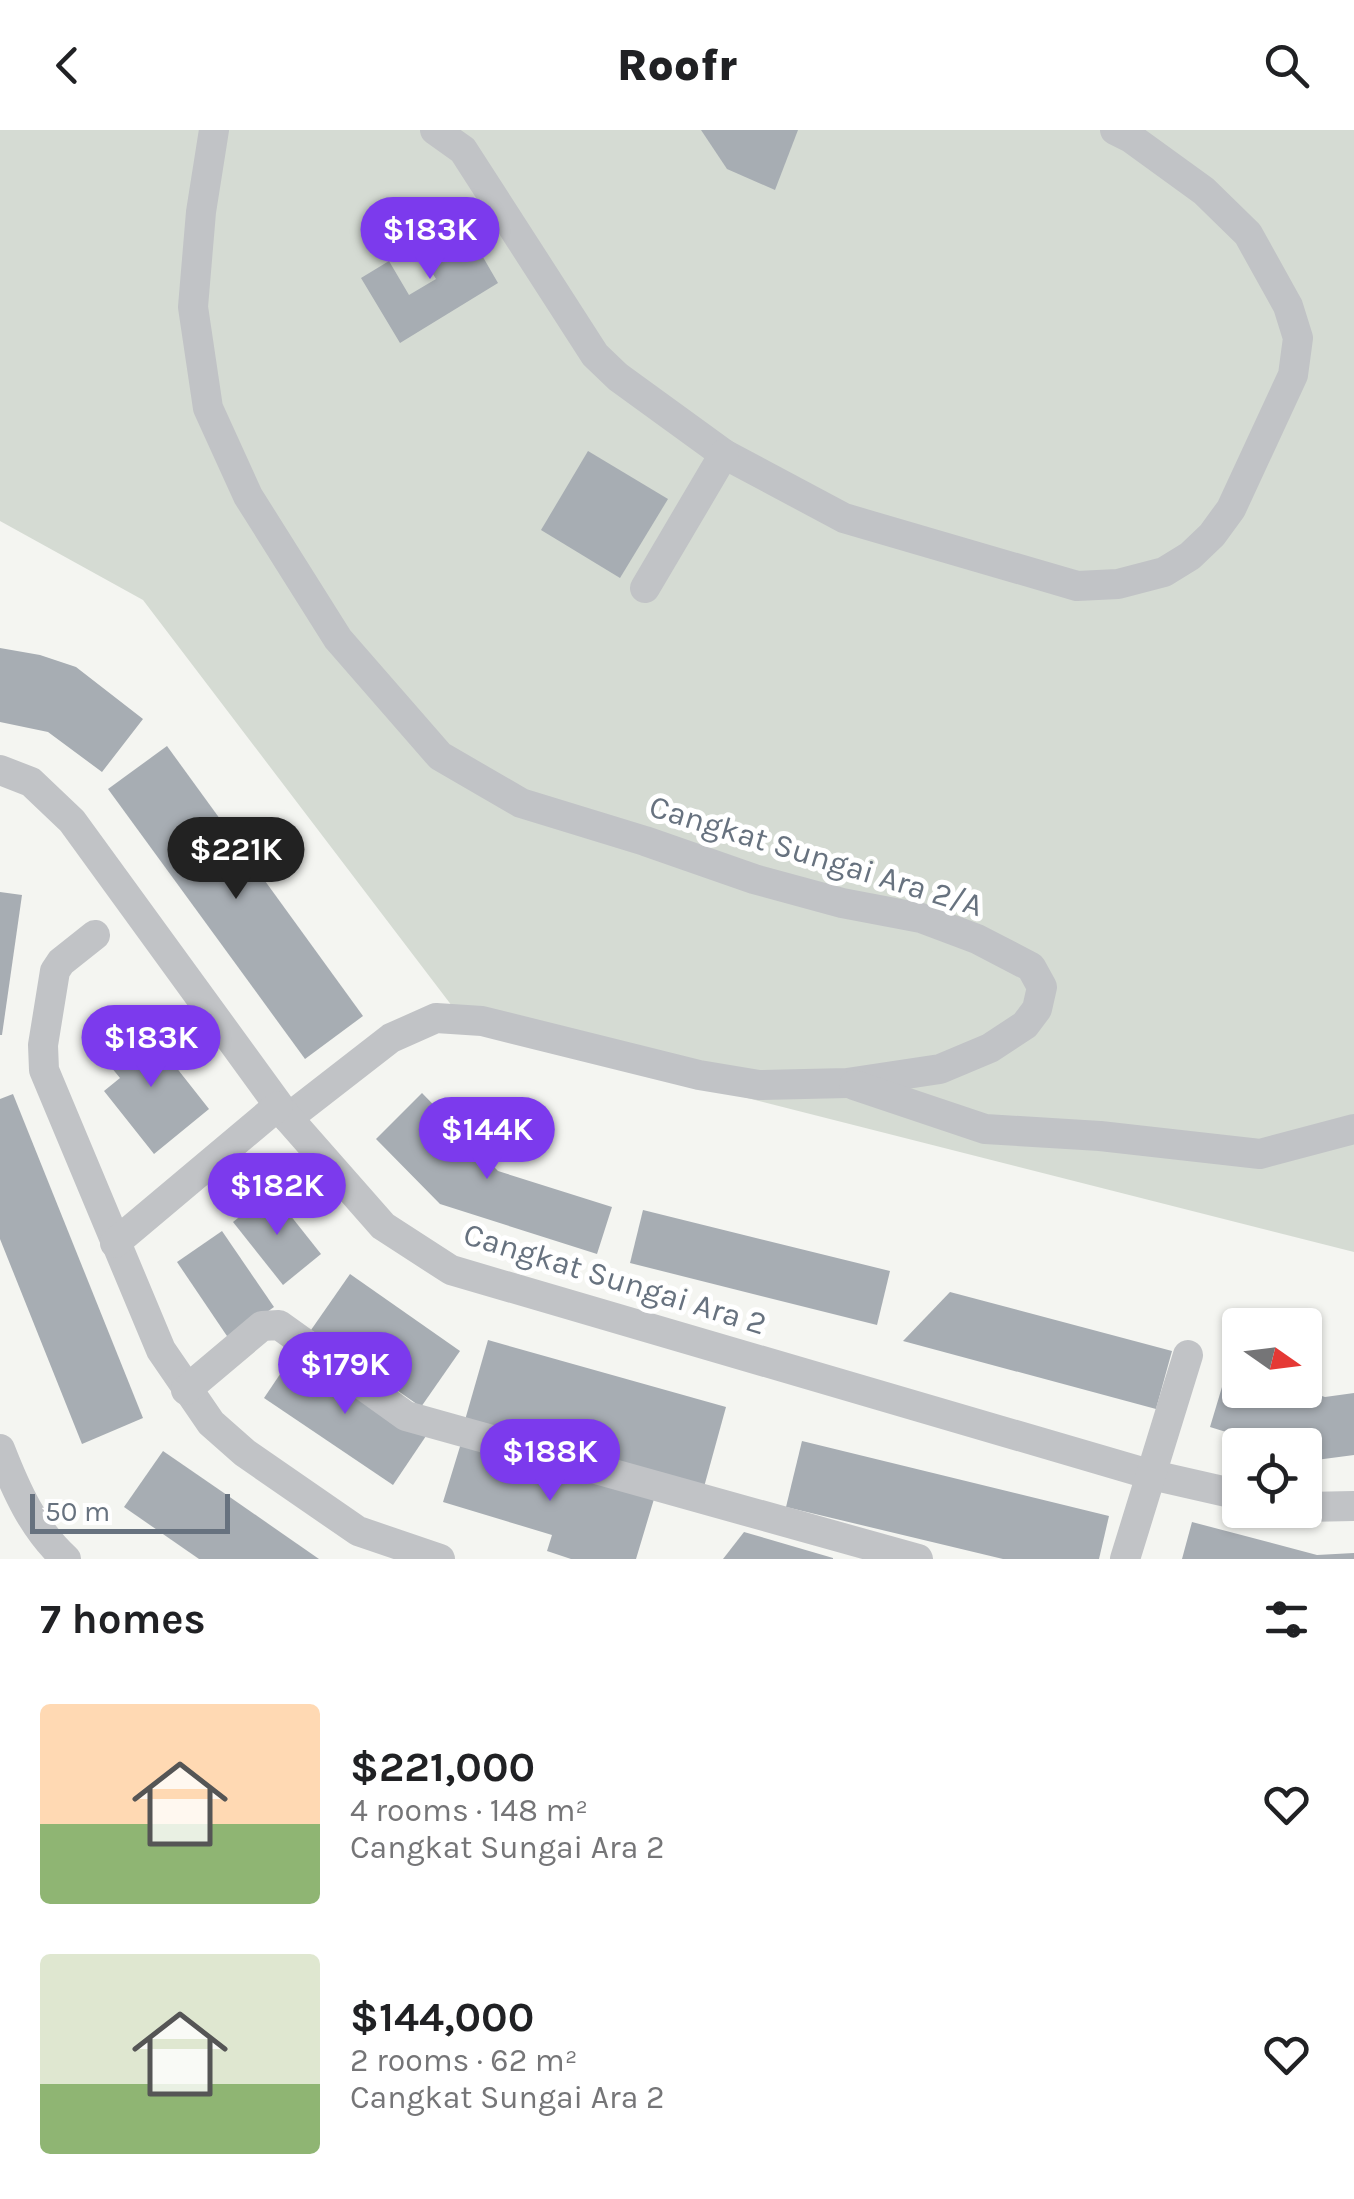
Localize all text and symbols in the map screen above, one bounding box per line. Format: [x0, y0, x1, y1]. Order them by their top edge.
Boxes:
icon: back [40, 38, 95, 93]
icon: search [1259, 38, 1314, 93]
text: Roofr [617, 39, 737, 91]
pin: $183K [360, 197, 500, 282]
text: $183K [383, 211, 477, 248]
street label: Cangkat Sungai Ara 2/A [645, 788, 987, 924]
pin: $221K [166, 817, 306, 902]
text: $221K [189, 831, 283, 868]
pin: $183K [81, 1005, 221, 1090]
text: $183K [104, 1019, 198, 1056]
pin: $144K [417, 1097, 557, 1182]
text: $144K [441, 1111, 533, 1148]
pin: $182K [207, 1153, 347, 1238]
text: $182K [230, 1167, 324, 1204]
street label: Cangkat Sungai Ara 2 [459, 1215, 771, 1343]
north arrow [1222, 1308, 1322, 1408]
map controls [1222, 1308, 1322, 1528]
pin: $179K [275, 1332, 415, 1417]
text: $179K [300, 1346, 390, 1383]
pin: $188K [480, 1419, 620, 1504]
button: locate [1222, 1428, 1322, 1528]
text: $188K [502, 1433, 598, 1470]
scale bar [30, 1489, 230, 1534]
text: 50 m [45, 1495, 110, 1528]
icon: filters [1259, 1592, 1314, 1647]
text: 7 homes [40, 1594, 206, 1644]
text: $221,000 [350, 1742, 535, 1792]
icon: home [120, 1744, 240, 1864]
icon: heart [1259, 1777, 1314, 1832]
text: 4 rooms · 148 m² [350, 1792, 588, 1829]
text: Cangkat Sungai Ara 2 [350, 1829, 664, 1866]
text: $144,000 [350, 1992, 534, 2042]
icon: home [120, 1994, 240, 2114]
icon: heart [1259, 2027, 1314, 2082]
text: 2 rooms · 62 m² [350, 2042, 578, 2079]
text: Cangkat Sungai Ara 2 [350, 2079, 664, 2116]

